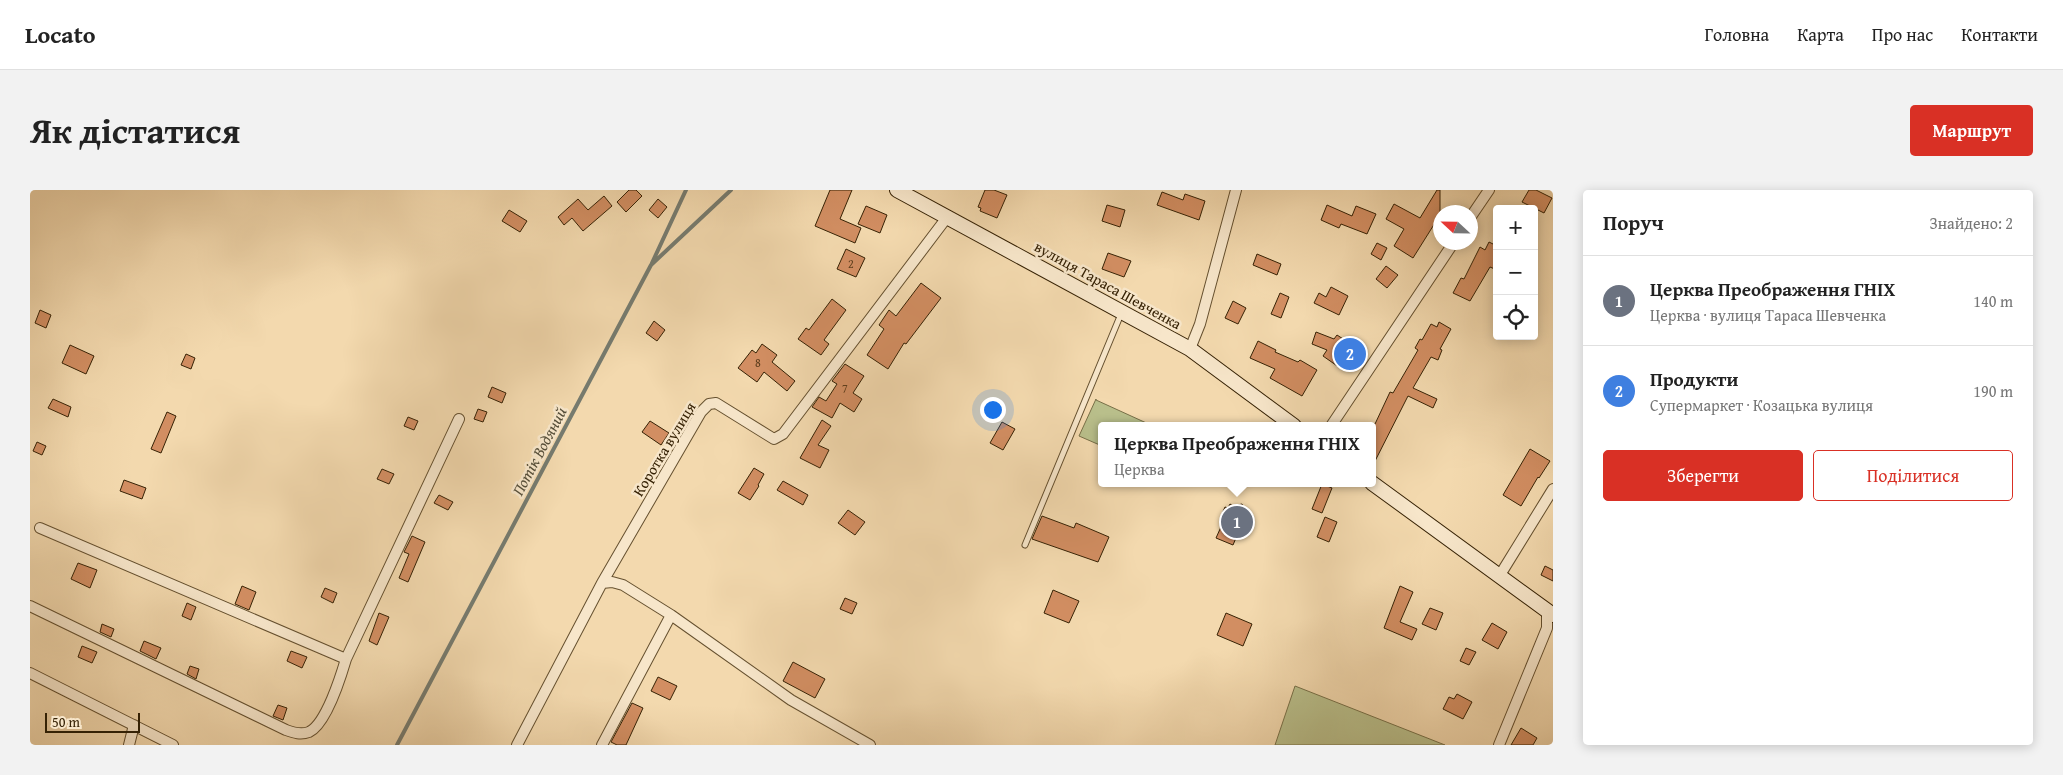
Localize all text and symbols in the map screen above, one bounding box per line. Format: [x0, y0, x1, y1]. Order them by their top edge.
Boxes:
text: Locato [25, 17, 96, 52]
text: Головна [1704, 21, 1769, 48]
text: Карта [1797, 21, 1844, 48]
text: Про нас [1872, 21, 1933, 48]
text: Контакти [1961, 21, 2038, 48]
text: Як дістатися [30, 105, 240, 156]
button: Маршрут [1910, 105, 2033, 156]
north arrow [1433, 205, 1478, 250]
map controls [1493, 205, 1538, 340]
button: + [1493, 205, 1538, 250]
text: Поруч [1603, 207, 1664, 238]
text: Знайдено: 2 [1930, 211, 2013, 235]
street label: вулиця Тараса Шевченка [1031, 236, 1186, 335]
button: − [1493, 250, 1538, 295]
house number: 2 [848, 255, 854, 272]
text: Церква Преображення ГНІХ [1650, 275, 1895, 303]
text: 1 [1615, 289, 1623, 313]
text: 140 m [1973, 289, 2013, 313]
button: locate [1493, 295, 1538, 340]
text: Церква · вулиця Тараса Шевченка [1650, 303, 1886, 327]
pin: 2 [1334, 335, 1366, 373]
house number: 8 [755, 354, 761, 371]
text: Продукти [1650, 365, 1738, 393]
text: 2 [1615, 379, 1623, 403]
text: 190 m [1973, 379, 2013, 403]
house number: 7 [842, 380, 848, 397]
text: Супермаркет · Козацька вулиця [1650, 393, 1873, 417]
your location [980, 397, 1006, 423]
street label: Коротка вулиця [628, 398, 701, 500]
water label: Потік Водяний [506, 402, 572, 500]
popup [1098, 422, 1376, 487]
text: Церква Преображення ГНІХ [1114, 429, 1360, 457]
button: Зберегти [1603, 450, 1803, 501]
button: Поділитися [1813, 450, 2013, 501]
text: Церква [1114, 457, 1165, 481]
pin: 1 [1221, 503, 1253, 541]
scale bar [45, 710, 140, 733]
text: 50 m [52, 712, 80, 732]

